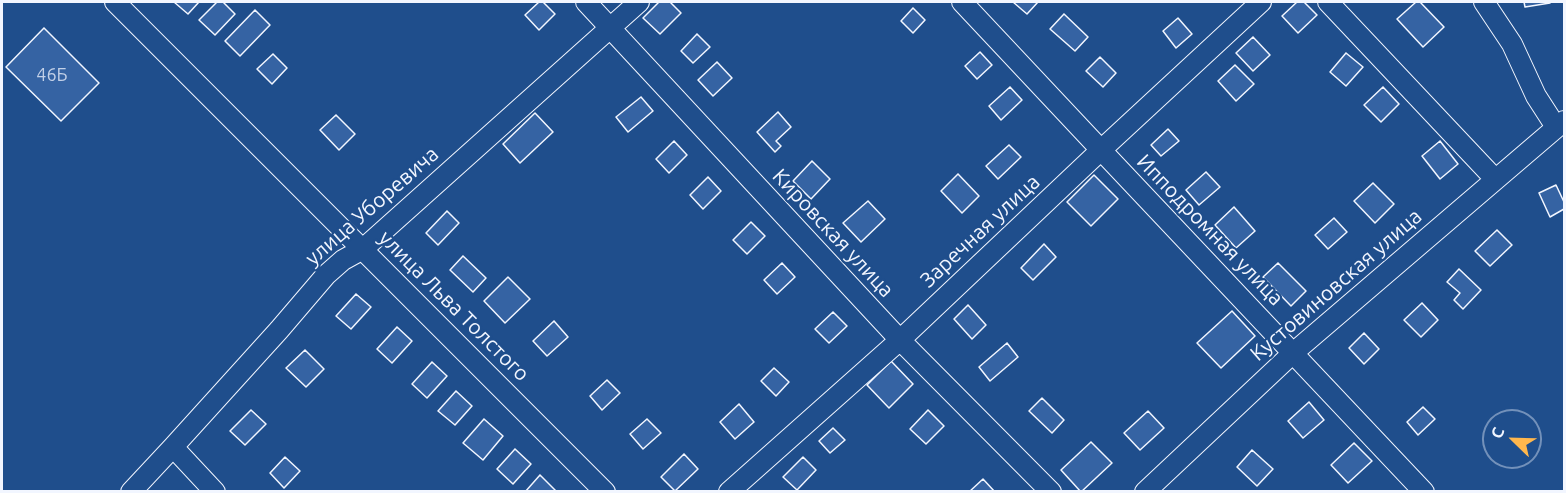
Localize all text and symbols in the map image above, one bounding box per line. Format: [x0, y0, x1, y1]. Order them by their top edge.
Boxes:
house number: 46Б [36, 64, 68, 86]
street label: улица Уборевича [300, 141, 444, 271]
street label: Ипподромная улица [1131, 149, 1289, 311]
street label: Кировская улица [767, 164, 899, 302]
street label: Заречная улица [915, 169, 1045, 293]
street label: Кустовиновская улица [1245, 204, 1427, 366]
street label: улица Льва Толстого [373, 225, 535, 387]
north arrow [1482, 409, 1542, 469]
text: С [1487, 425, 1508, 441]

